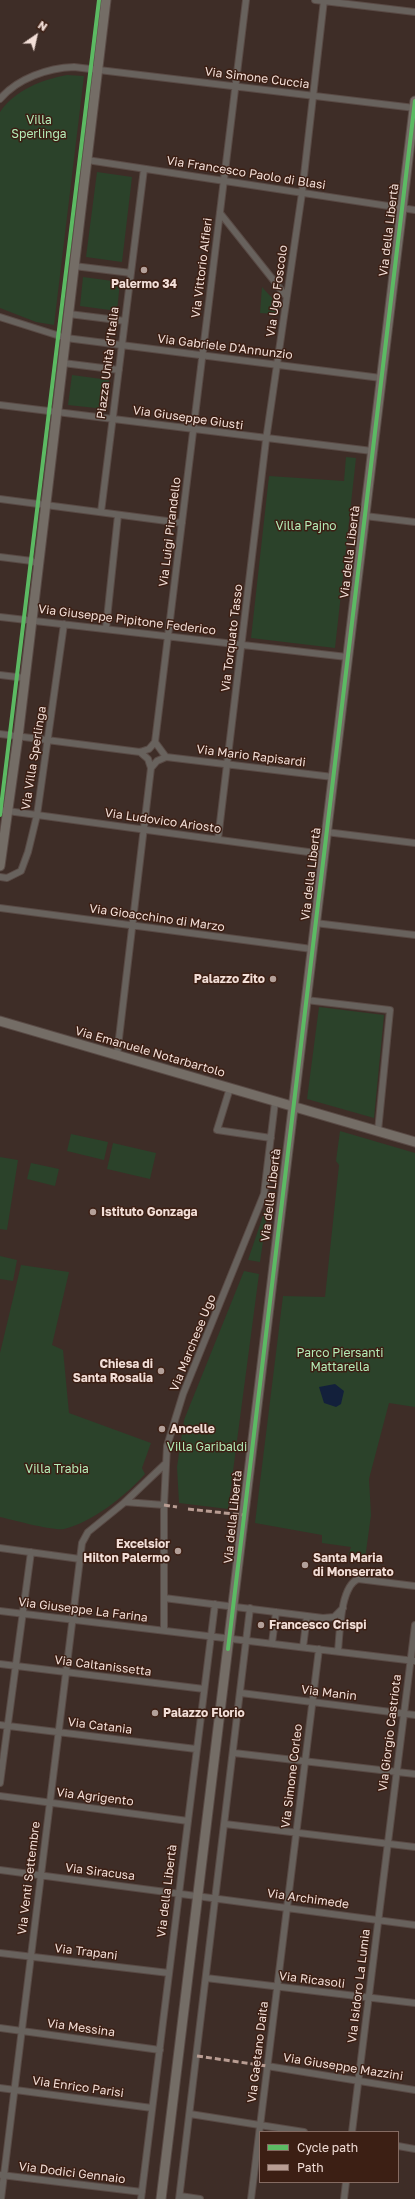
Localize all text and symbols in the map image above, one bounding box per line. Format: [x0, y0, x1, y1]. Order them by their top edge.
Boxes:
north arrow [16, 16, 56, 56]
text: N [36, 18, 50, 33]
street label: Via Simone Cuccia [204, 64, 310, 92]
park label: Villa Sperlinga [11, 113, 67, 141]
street label: Via Francesco Paolo di Blasi [165, 153, 327, 193]
street label: Via della Libertà [376, 183, 402, 277]
street label: Via Vittorio Alfieri [189, 217, 215, 319]
street label: Via Ugo Foscolo [263, 244, 291, 338]
marker: Palermo 34 [139, 265, 149, 275]
place label: Palermo 34 [111, 277, 177, 291]
street label: Piazza Unità d'Italia [94, 306, 122, 420]
street label: Via Gabriele D'Annunzio [157, 332, 293, 362]
street label: Via Giuseppe Giusti [132, 403, 244, 433]
street label: Via Luigi Pirandello [156, 476, 184, 588]
street label: Via della Libertà [337, 505, 363, 599]
park label: Villa Pajno [275, 519, 337, 533]
street label: Via Torquato Tasso [218, 583, 246, 693]
street label: Via Giuseppe Pipitone Federico [37, 602, 217, 638]
street label: Via Villa Sperlinga [19, 705, 49, 811]
street label: Via Mario Rapisardi [196, 742, 306, 770]
street label: Via Ludovico Ariosto [104, 806, 222, 836]
street label: Via della Libertà [298, 827, 324, 921]
street label: Via Gioacchino di Marzo [88, 901, 226, 935]
place label: Palazzo Zito [194, 972, 265, 986]
marker: Palazzo Zito [268, 974, 278, 984]
street label: Via Emanuele Notarbartolo [73, 1024, 227, 1080]
street label: Via della Libertà [258, 1148, 284, 1242]
place label: Istituto Gonzaga [101, 1205, 197, 1219]
marker: Istituto Gonzaga [88, 1207, 98, 1217]
street label: Via Marchese Ugo [167, 1292, 219, 1394]
park label: Parco Piersanti Mattarella [297, 1346, 383, 1374]
place label: Chiesa di Santa Rosalia [73, 1357, 153, 1385]
marker: Chiesa di Santa Rosalia [156, 1366, 166, 1376]
place label: Ancelle [170, 1422, 215, 1436]
marker: Ancelle [157, 1424, 167, 1434]
park label: Villa Garibaldi [167, 1440, 247, 1454]
park label: Villa Trabia [25, 1462, 89, 1476]
street label: Via della Libertà [221, 1470, 245, 1564]
place label: Excelsior Hilton Palermo [83, 1537, 170, 1565]
marker: Excelsior Hilton Palermo [173, 1546, 183, 1556]
place label: Santa Maria di Monserrato [313, 1551, 394, 1579]
marker: Santa Maria di Monserrato [300, 1560, 310, 1570]
street label: Via Giuseppe La Farina [17, 1595, 149, 1625]
place label: Francesco Crispi [269, 1618, 367, 1632]
marker: Francesco Crispi [256, 1620, 266, 1630]
street label: Via Caltanissetta [54, 1653, 152, 1679]
street label: Via Giorgio Castriota [376, 1674, 404, 1792]
street label: Via Manin [300, 1682, 358, 1704]
place label: Palazzo Florio [163, 1706, 245, 1720]
marker: Palazzo Florio [150, 1708, 160, 1718]
street label: Via Catania [67, 1715, 133, 1737]
street label: Via Simone Corleo [278, 1723, 306, 1829]
street label: Via Agrigento [55, 1785, 135, 1809]
street label: Via Venti Settembre [15, 1820, 43, 1936]
street label: Via della Libertà [154, 1844, 180, 1938]
street label: Via Siracusa [64, 1861, 136, 1883]
street label: Via Archimede [266, 1886, 350, 1912]
street label: Via Isidoro La Lumia [345, 1928, 373, 2044]
street label: Via Trapani [54, 1941, 118, 1963]
street label: Via Ricasoli [278, 1969, 346, 1991]
street label: Via Gaetano Daita [245, 2000, 271, 2104]
street label: Via Messina [46, 2016, 116, 2040]
street label: Via Giuseppe Mazzini [282, 2050, 404, 2084]
street label: Via Enrico Parisi [31, 2073, 125, 2101]
legend [259, 2131, 399, 2183]
text: Cycle path [297, 2140, 358, 2155]
street label: Via Dodici Gennaio [18, 2159, 126, 2187]
text: Path [297, 2160, 324, 2175]

